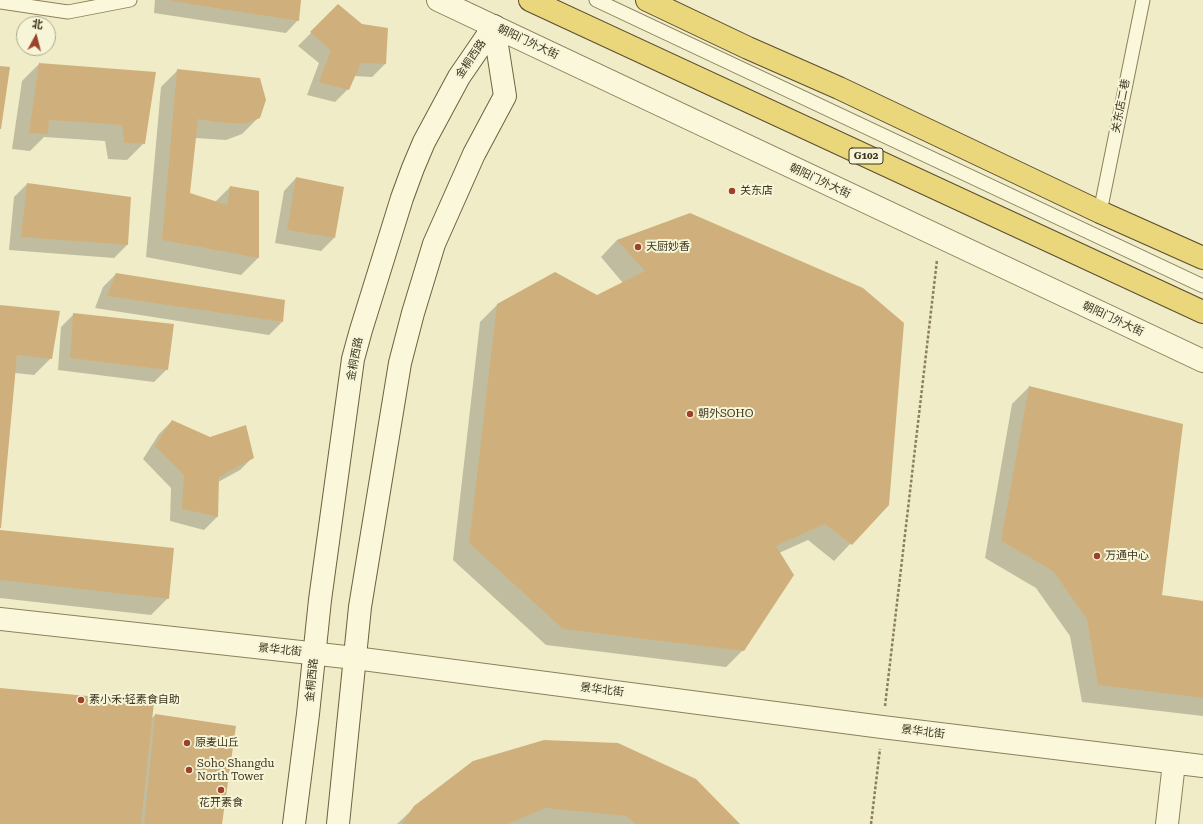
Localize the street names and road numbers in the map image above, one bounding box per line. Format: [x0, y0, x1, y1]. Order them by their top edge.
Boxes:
street label: 朝阳门外大街 [495, 22, 561, 62]
street label: 金桐西路 [453, 37, 489, 81]
street label: 关东店二巷 [1109, 78, 1133, 134]
road number: G102 [849, 148, 883, 164]
street label: 朝阳门外大街 [787, 161, 853, 201]
street label: 朝阳门外大街 [1080, 299, 1146, 339]
street label: 金桐西路 [344, 336, 366, 382]
street label: 景华北街 [257, 641, 303, 659]
street label: 金桐西路 [303, 657, 321, 703]
street label: 景华北街 [579, 681, 625, 699]
street label: 景华北街 [900, 723, 946, 741]

